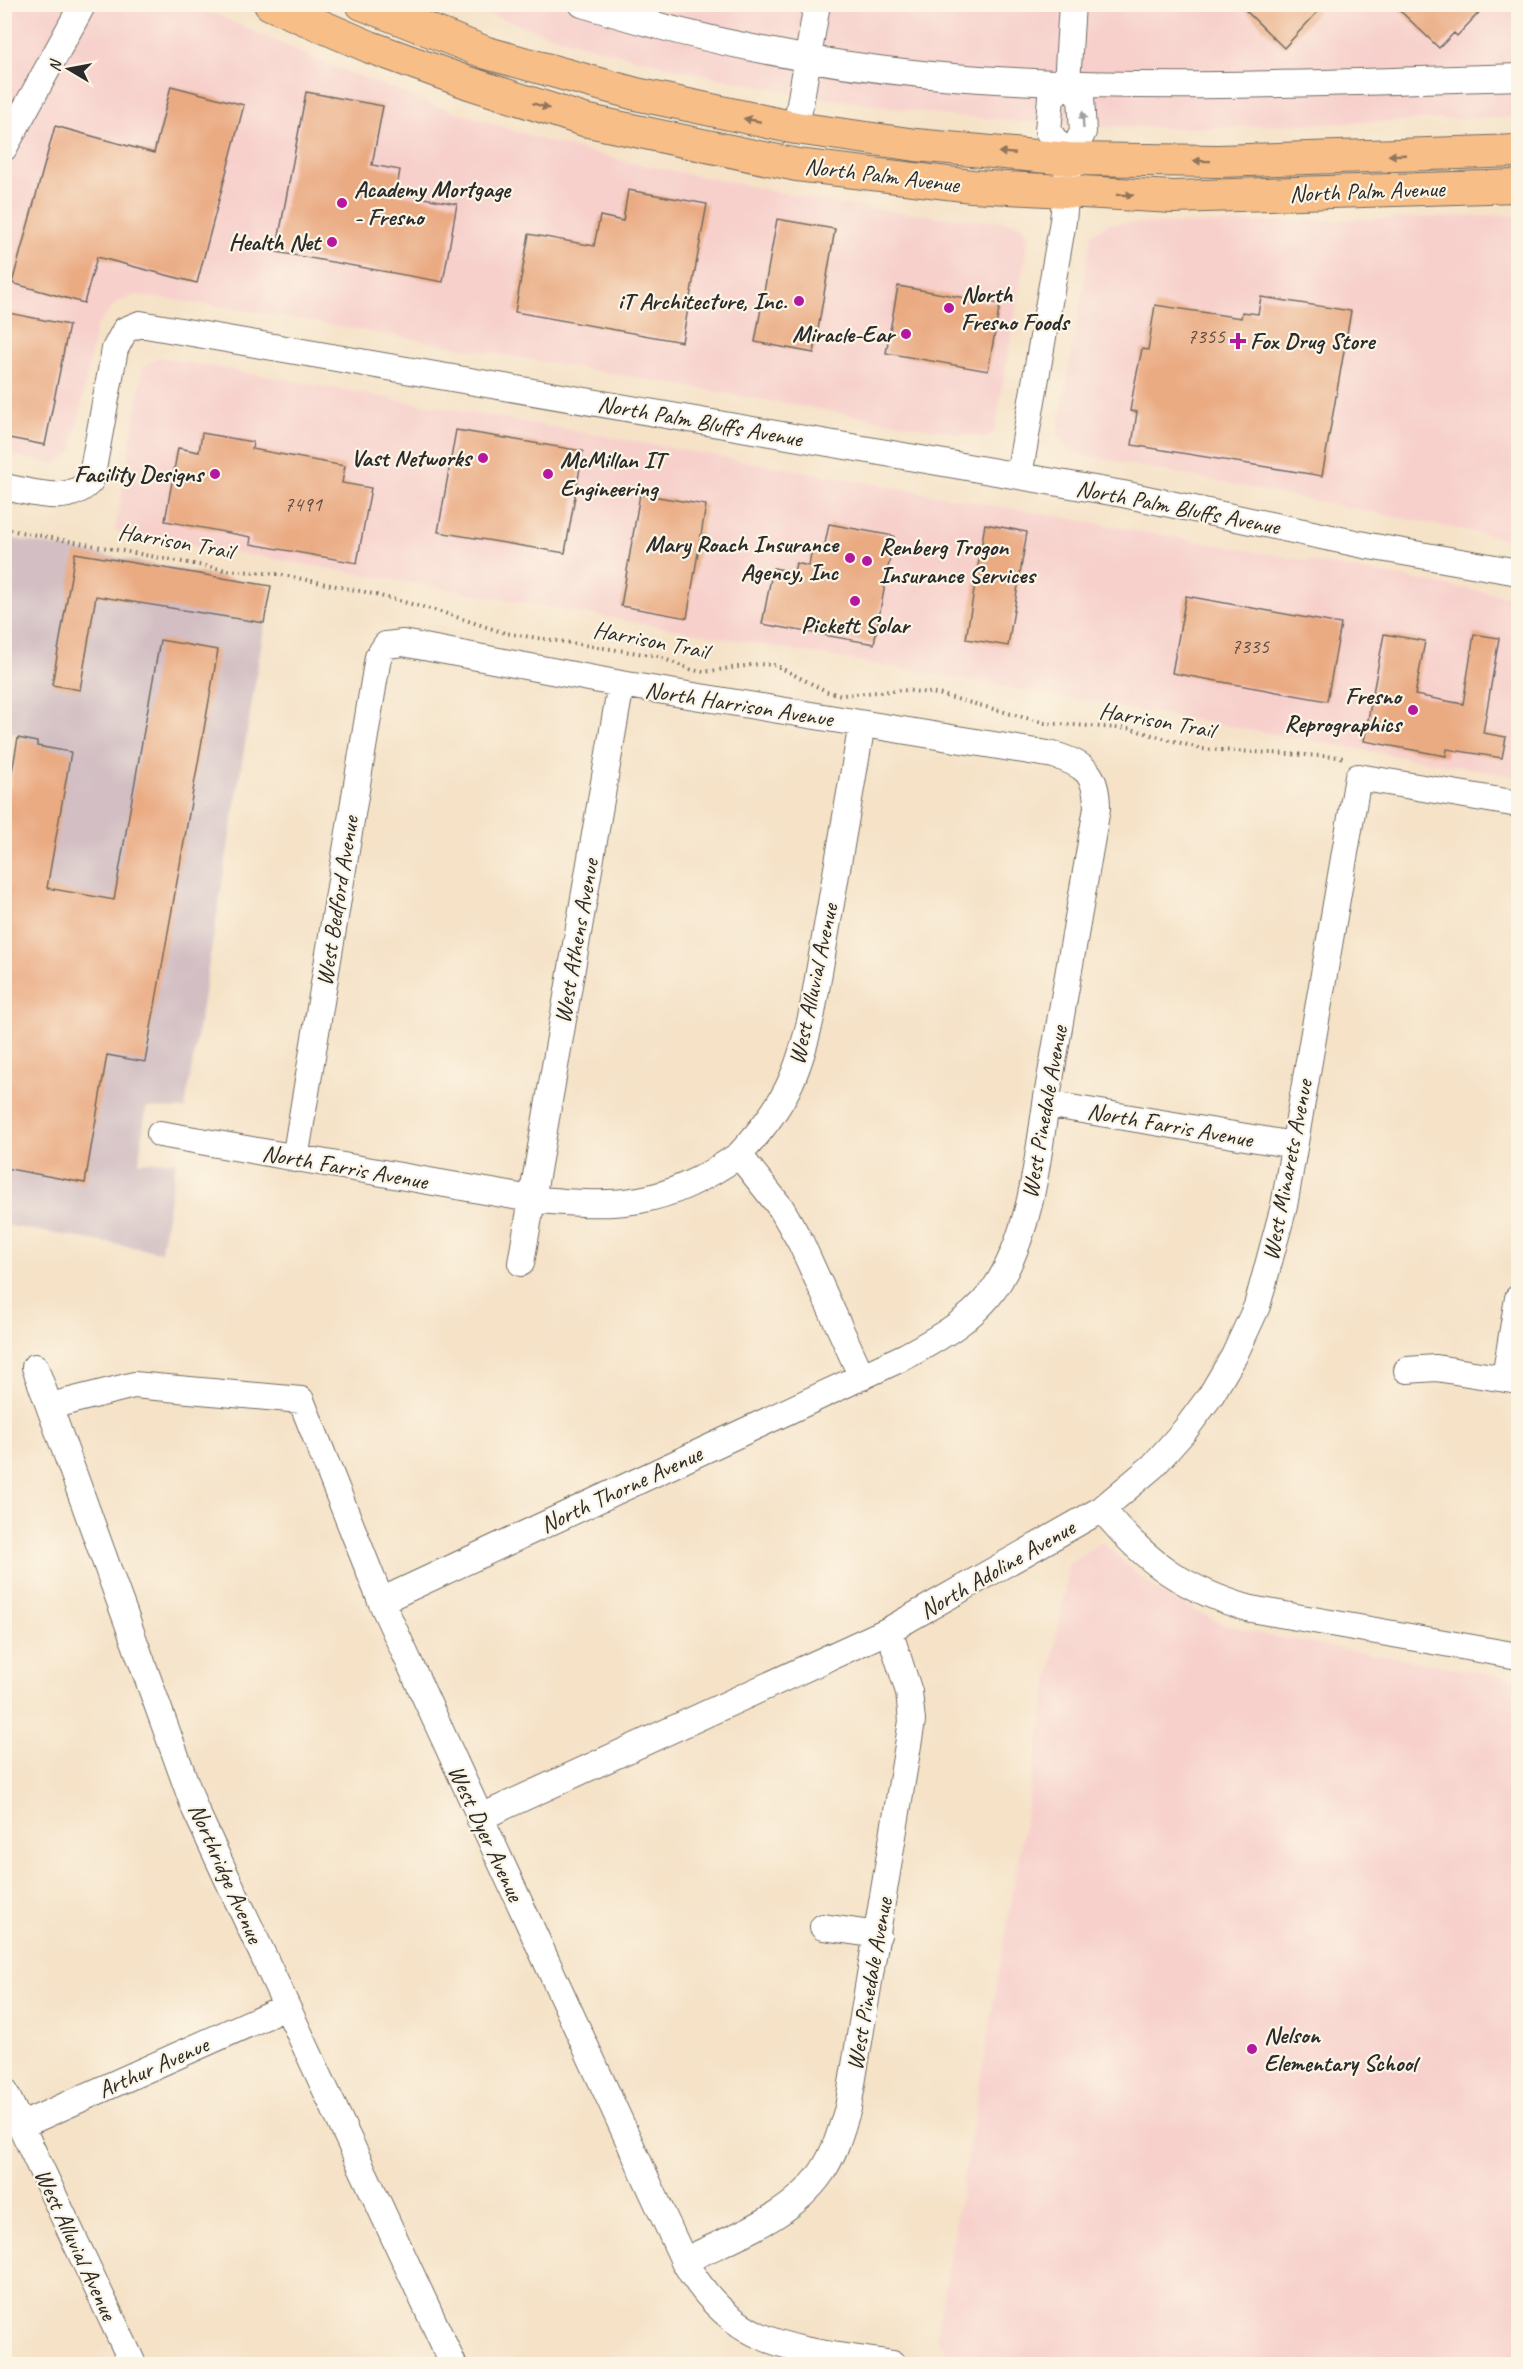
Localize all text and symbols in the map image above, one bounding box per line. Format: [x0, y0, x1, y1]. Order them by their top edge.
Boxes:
north arrow [39, 39, 99, 99]
text: N [45, 57, 66, 73]
one-way arrow [532, 102, 550, 111]
one-way arrow [1078, 110, 1087, 129]
one-way arrow [742, 115, 761, 124]
one-way arrow [998, 148, 1017, 158]
street label: North Palm Avenue [803, 151, 963, 200]
one-way arrow [1388, 151, 1407, 160]
one-way arrow [1193, 156, 1212, 166]
street label: North Palm Avenue [1289, 173, 1447, 209]
place label: Academy Mortgage - Fresno [354, 174, 512, 232]
one-way arrow [1115, 190, 1134, 200]
marker: Academy Mortgage - Fresno [335, 196, 349, 210]
place label: Health Net [228, 227, 323, 257]
marker: Health Net [325, 235, 339, 249]
place label: North Fresno Foods [961, 279, 1071, 337]
place label: iT Architecture, Inc. [618, 286, 788, 316]
marker: iT Architecture, Inc. [792, 294, 806, 308]
marker: North Fresno Foods [942, 301, 956, 315]
place label: Miracle-Ear [792, 319, 896, 349]
house number: 7355 [1187, 323, 1226, 349]
place label: Fox Drug Store [1250, 326, 1376, 356]
marker: Miracle-Ear [899, 327, 913, 341]
marker: Fox Drug Store [1231, 334, 1245, 348]
street label: North Palm Bluffs Avenue [596, 388, 807, 454]
place label: Vast Networks [351, 443, 474, 473]
place label: McMillan IT Engineering [560, 445, 669, 503]
marker: Vast Networks [476, 451, 490, 465]
place label: Facility Designs [74, 459, 206, 489]
marker: Facility Designs [208, 467, 222, 481]
marker: McMillan IT Engineering [541, 467, 555, 481]
street label: North Palm Bluffs Avenue [1074, 473, 1284, 542]
house number: 7491 [284, 491, 323, 517]
street label: Harrison Trail [116, 516, 240, 567]
place label: Mary Roach Insurance Agency, Inc [645, 529, 840, 587]
place label: Renberg Trogon Insurance Services [879, 532, 1037, 590]
marker: Mary Roach Insurance Agency, Inc [843, 551, 857, 565]
marker: Renberg Trogon Insurance Services [860, 554, 874, 568]
marker: Pickett Solar [848, 594, 862, 608]
place label: Pickett Solar [801, 610, 911, 640]
street label: Harrison Trail [591, 614, 715, 667]
house number: 7335 [1231, 633, 1270, 659]
street label: North Harrison Avenue [643, 674, 837, 734]
place label: Fresno Reprographics [1284, 681, 1404, 739]
street label: Harrison Trail [1097, 695, 1221, 746]
marker: Fresno Reprographics [1406, 703, 1420, 717]
street label: West Bedford Avenue [309, 812, 366, 988]
street label: West Athens Avenue [547, 854, 606, 1025]
street label: West Alluvial Avenue [781, 899, 845, 1067]
street label: West Pinedale Avenue [1014, 1021, 1074, 1200]
street label: West Minarets Avenue [1255, 1075, 1320, 1263]
street label: North Farris Avenue [1085, 1096, 1257, 1155]
street label: North Farris Avenue [260, 1138, 432, 1197]
street label: North Thorne Avenue [535, 1438, 709, 1540]
street label: North Adoline Avenue [914, 1511, 1082, 1626]
street label: West Dyer Avenue [441, 1760, 532, 1908]
street label: Northridge Avenue [182, 1798, 271, 1950]
street label: West Pinedale Avenue [839, 1893, 899, 2072]
place label: Nelson Elementary School [1264, 2020, 1421, 2078]
street label: Arthur Avenue [93, 2028, 215, 2105]
marker: Nelson Elementary School [1245, 2042, 1259, 2056]
street label: West Alluvial Avenue [28, 2164, 125, 2326]

